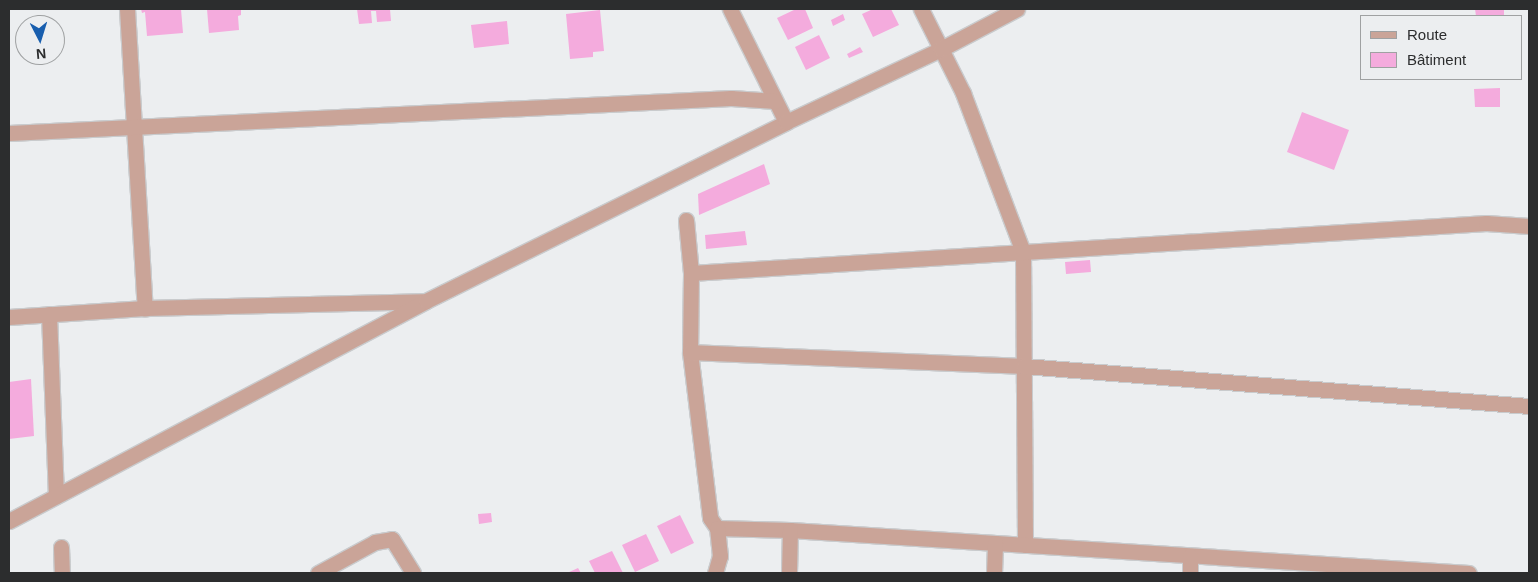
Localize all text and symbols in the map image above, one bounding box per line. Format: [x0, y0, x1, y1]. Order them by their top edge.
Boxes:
north arrow [15, 15, 65, 65]
legend [1360, 15, 1523, 80]
text: Route [1407, 26, 1447, 43]
text: N [35, 46, 47, 62]
text: Bâtiment [1407, 51, 1466, 68]

